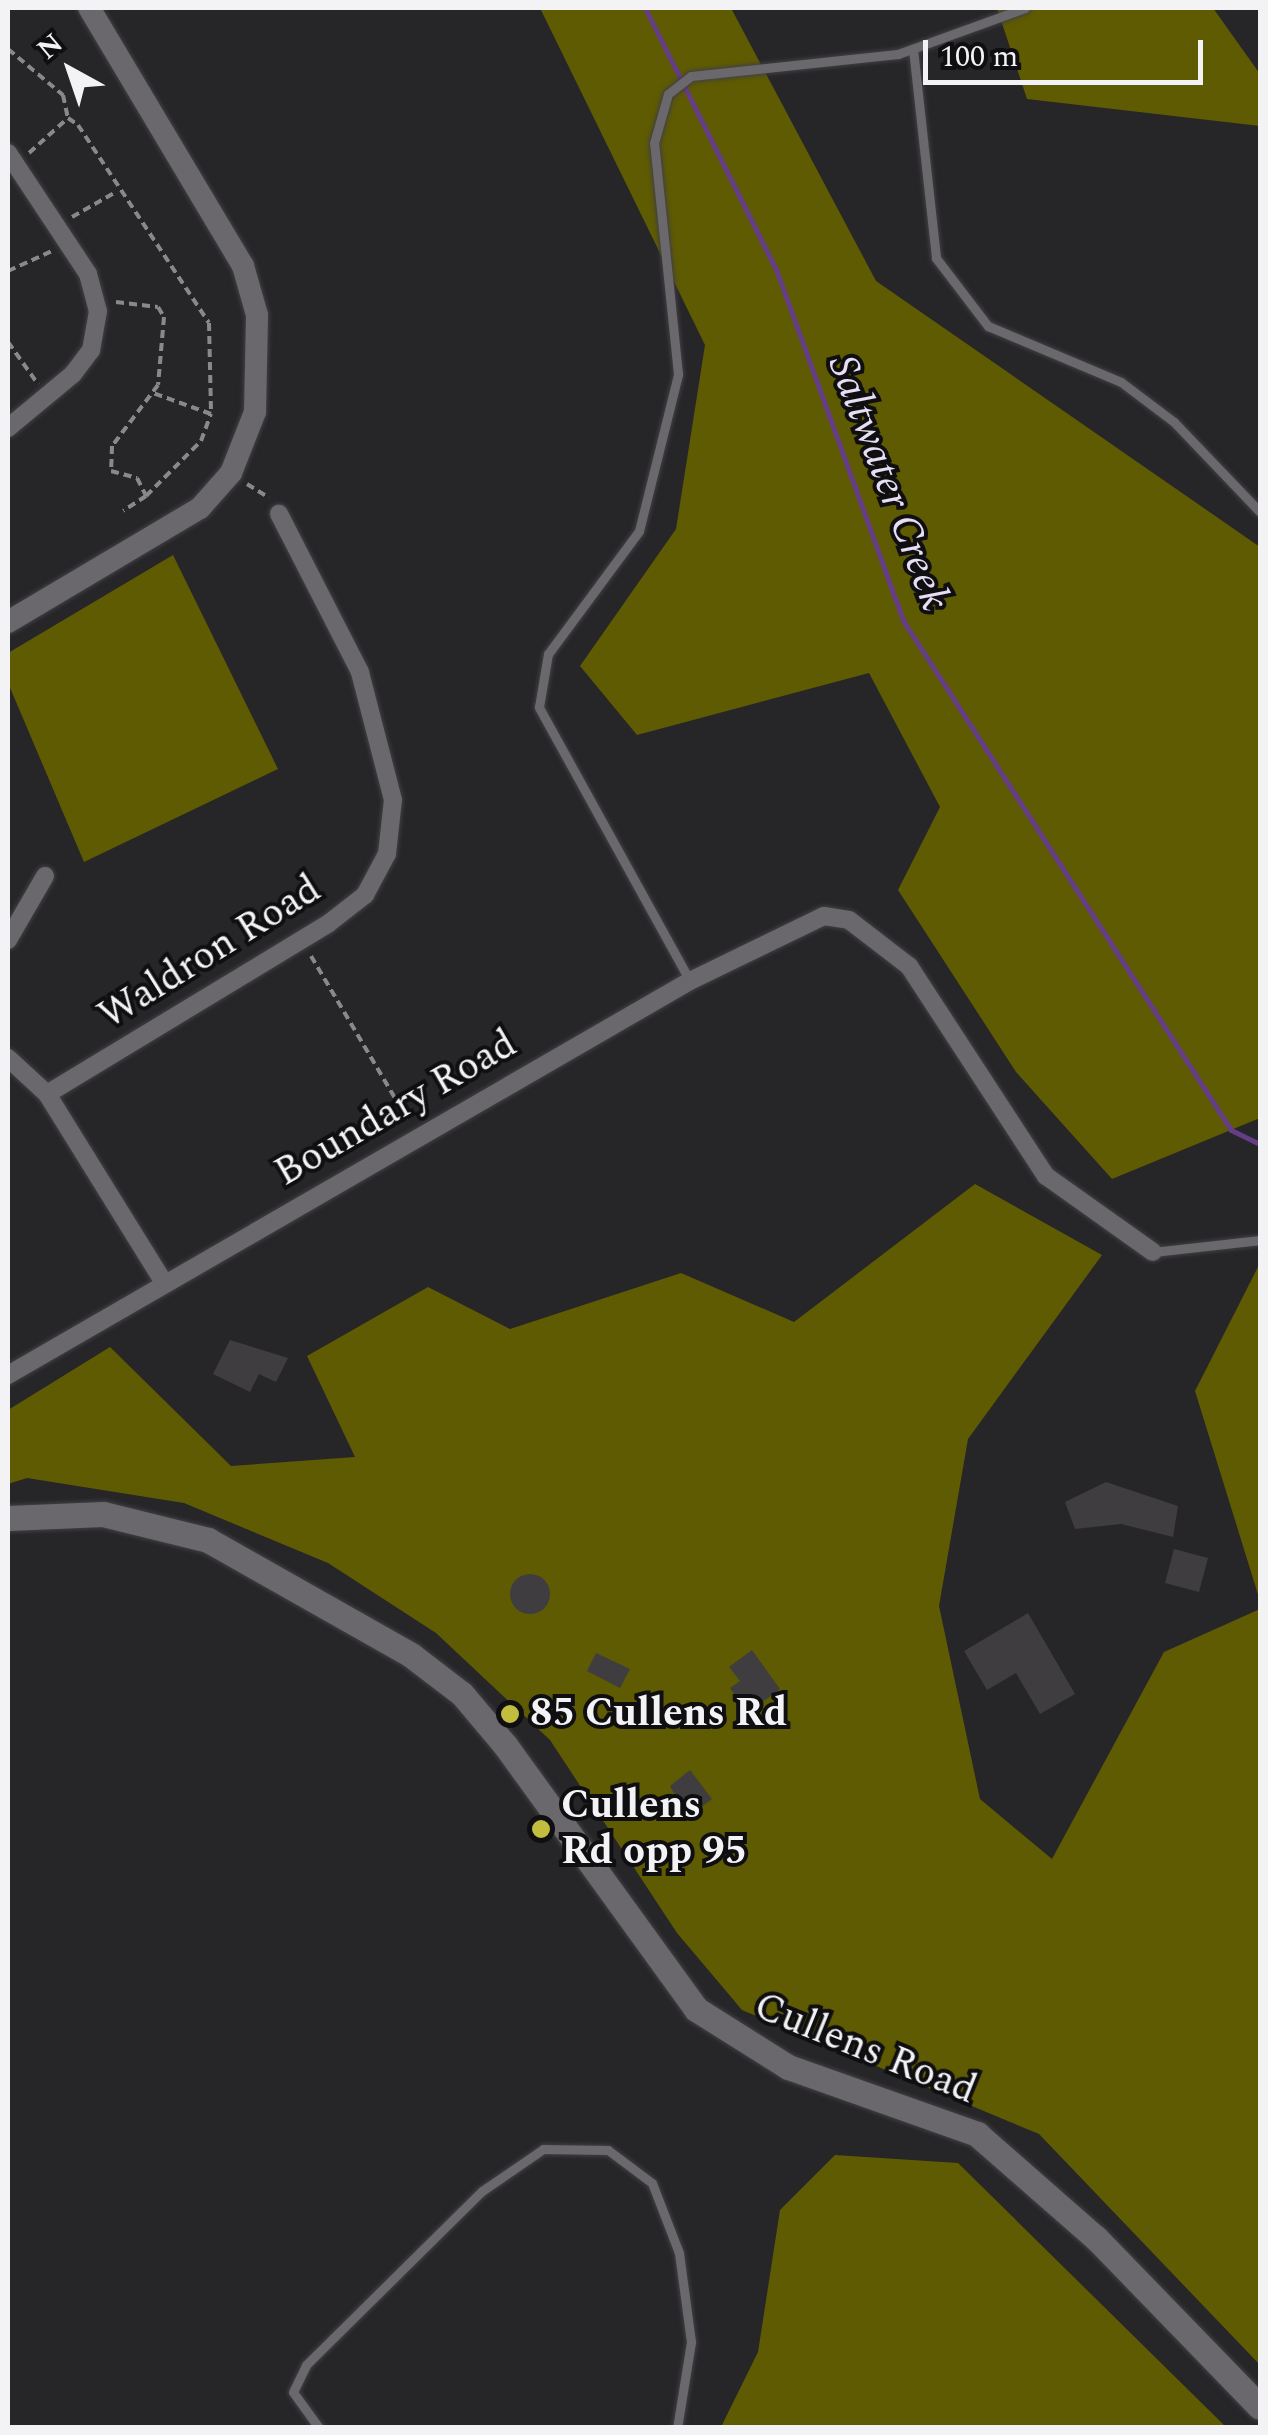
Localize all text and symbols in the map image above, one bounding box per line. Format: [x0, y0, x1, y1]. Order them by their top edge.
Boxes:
north arrow [20, 20, 120, 120]
scale bar [928, 20, 1208, 82]
text: N [28, 23, 73, 70]
text: 100 m [940, 34, 1018, 80]
water label: Saltwater Creek [816, 348, 960, 618]
street label: Waldron Road [90, 866, 330, 1040]
street label: Boundary Road [267, 1020, 525, 1198]
place label: 85 Cullens Rd [530, 1690, 787, 1738]
marker: 85 Cullens Rd [499, 1703, 521, 1725]
place label: Cullens Rd opp 95 [561, 1782, 747, 1876]
marker: Cullens Rd opp 95 [530, 1818, 552, 1840]
street label: Cullens Road [747, 1983, 983, 2115]

